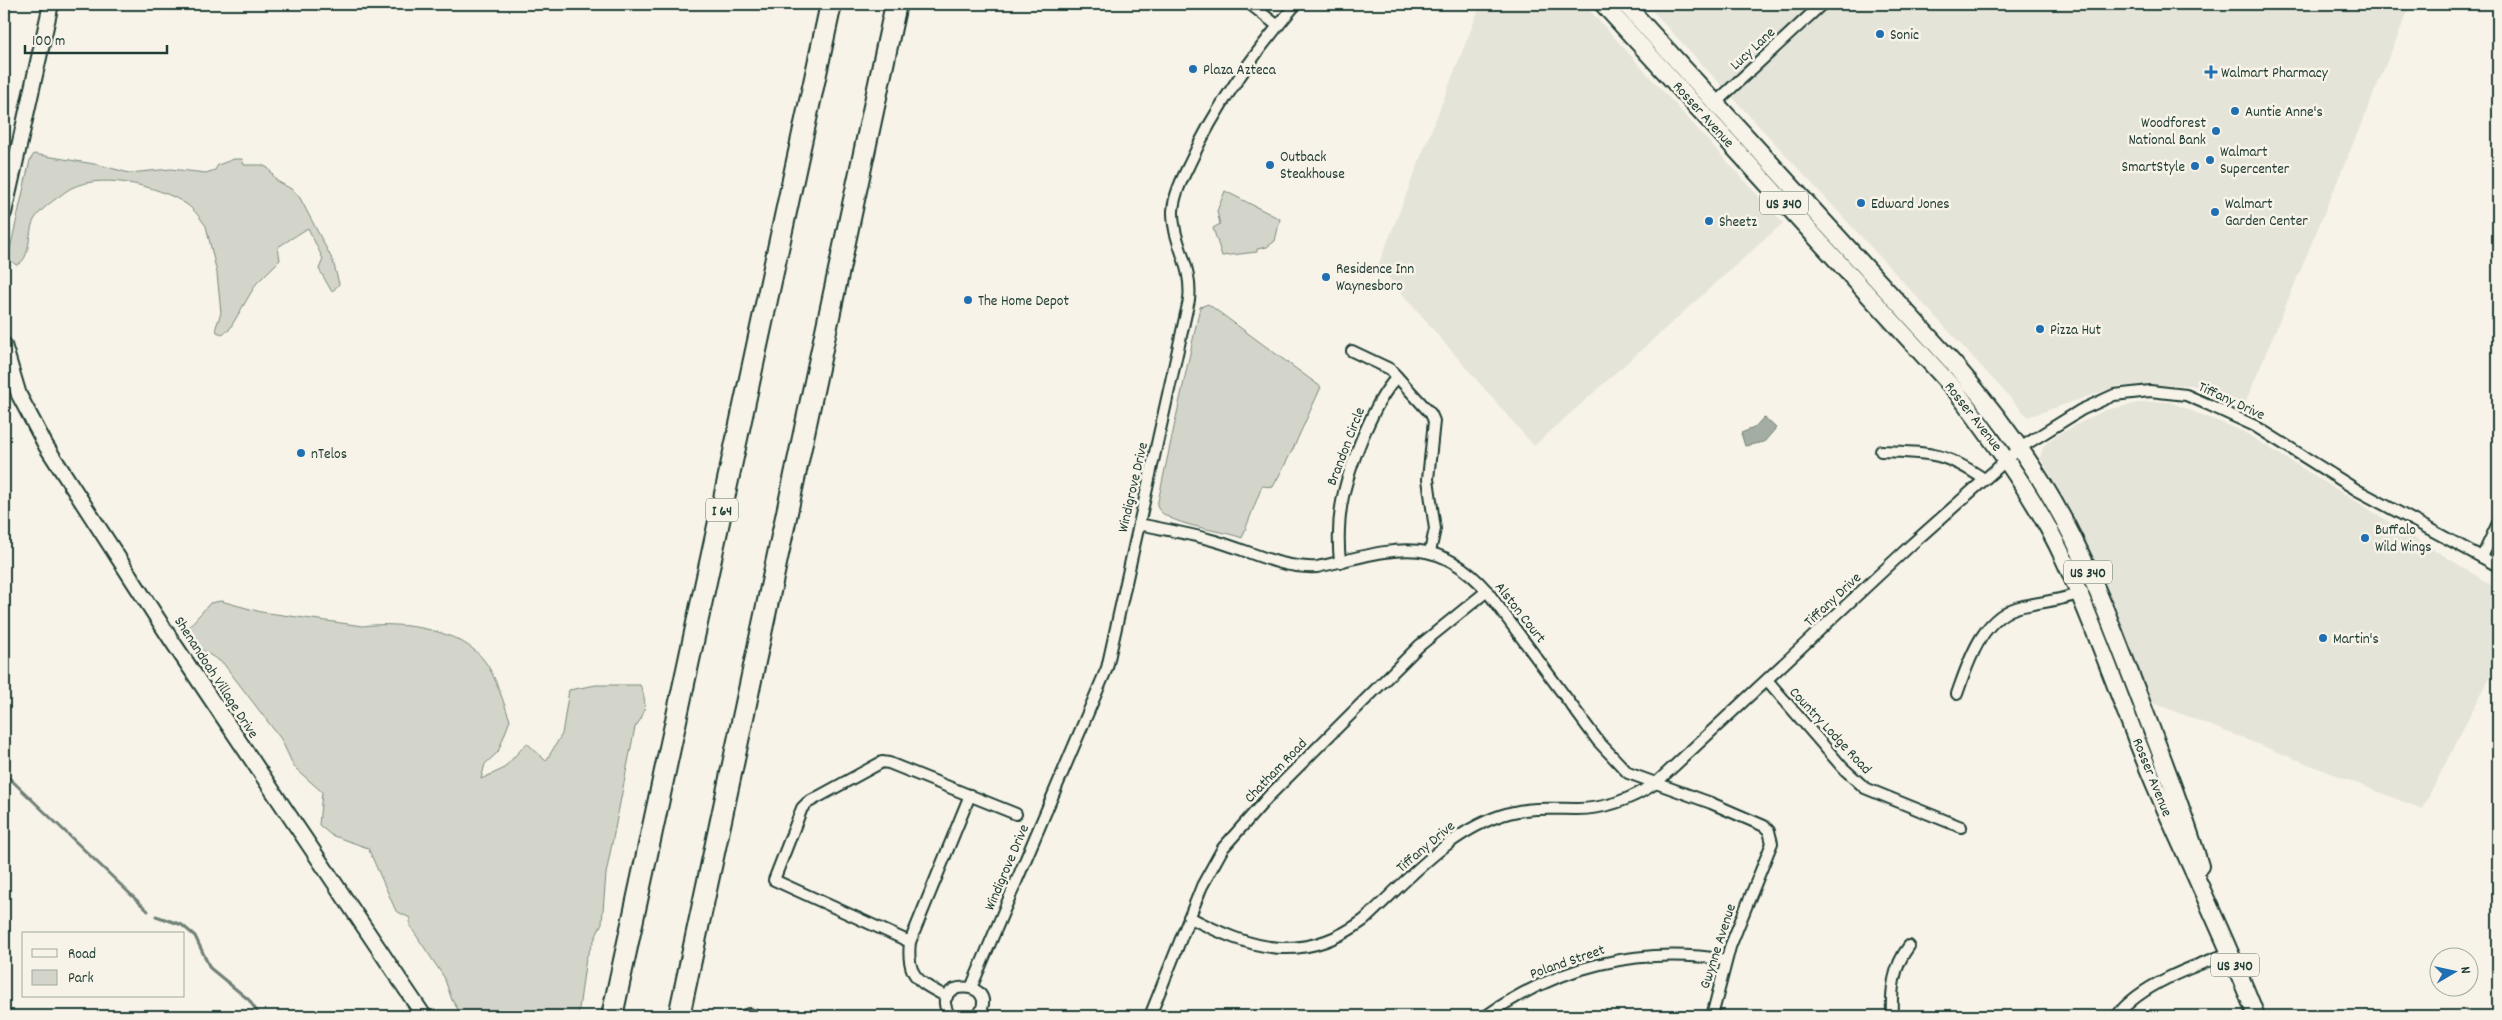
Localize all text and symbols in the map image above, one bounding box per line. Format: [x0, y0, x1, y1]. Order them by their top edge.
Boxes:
scale bar [25, 22, 168, 54]
street label: Lucy Lane [1726, 22, 1781, 76]
place label: Sonic [1890, 25, 1919, 47]
marker: Sonic [1874, 28, 1886, 40]
text: 100 m [32, 31, 65, 53]
place label: Plaza Azteca [1203, 60, 1277, 82]
marker: Plaza Azteca [1187, 63, 1199, 75]
place label: Walmart Pharmacy [2221, 63, 2329, 85]
marker: Walmart Pharmacy [2205, 66, 2217, 78]
street label: Rosser Avenue [1666, 77, 1739, 154]
place label: Auntie Anne's [2245, 102, 2323, 124]
marker: Auntie Anne's [2229, 105, 2241, 117]
place label: Woodforest National Bank [2128, 113, 2206, 152]
marker: Woodforest National Bank [2210, 125, 2222, 137]
place label: Walmart Supercenter [2220, 142, 2290, 181]
place label: Outback Steakhouse [1280, 147, 1345, 186]
marker: Walmart Supercenter [2204, 154, 2216, 166]
place label: SmartStyle [2122, 157, 2185, 179]
marker: Outback Steakhouse [1264, 159, 1276, 171]
marker: SmartStyle [2189, 160, 2201, 172]
road number: US 340 [1760, 192, 1808, 214]
place label: Edward Jones [1871, 194, 1950, 216]
place label: Walmart Garden Center [2225, 194, 2308, 233]
marker: Edward Jones [1855, 197, 1867, 209]
marker: Walmart Garden Center [2209, 206, 2221, 218]
place label: Sheetz [1719, 212, 1757, 234]
marker: Sheetz [1703, 215, 1715, 227]
place label: Residence Inn Waynesboro [1336, 259, 1414, 298]
marker: Residence Inn Waynesboro [1320, 271, 1332, 283]
place label: The Home Depot [978, 291, 1070, 313]
marker: The Home Depot [962, 294, 974, 306]
place label: Pizza Hut [2050, 320, 2102, 342]
marker: Pizza Hut [2034, 323, 2046, 335]
street label: Tiffany Drive [2194, 377, 2268, 427]
street label: Rosser Avenue [1938, 378, 2007, 457]
street label: Brandon Circle [1322, 404, 1372, 489]
street label: Windigrove Drive [1113, 440, 1155, 535]
place label: nTelos [311, 444, 347, 466]
marker: nTelos [295, 447, 307, 459]
road number: I 64 [706, 498, 738, 522]
place label: Buffalo Wild Wings [2375, 520, 2432, 559]
marker: Buffalo Wild Wings [2359, 532, 2371, 544]
road number: US 340 [2064, 560, 2112, 584]
street label: Tiffany Drive [1800, 568, 1867, 633]
street label: Alston Court [1488, 578, 1551, 649]
street label: Shenandoah Village Drive [168, 613, 263, 744]
place label: Martin's [2333, 629, 2379, 651]
marker: Martin's [2317, 632, 2329, 644]
street label: Country Lodge Road [1783, 683, 1876, 780]
street label: Chatham Road [1240, 734, 1313, 809]
street label: Rosser Avenue [2125, 735, 2177, 821]
street label: Tiffany Drive [1392, 816, 1461, 879]
street label: Windigrove Drive [980, 821, 1036, 914]
street label: Gwynne Avenue [1695, 901, 1743, 992]
legend [22, 932, 185, 998]
street label: Poland Street [1527, 940, 1609, 986]
text: Road [68, 944, 96, 966]
north arrow [2430, 948, 2480, 998]
road number: US 340 [2211, 954, 2259, 976]
text: N [2454, 965, 2475, 975]
text: Park [68, 968, 94, 990]

